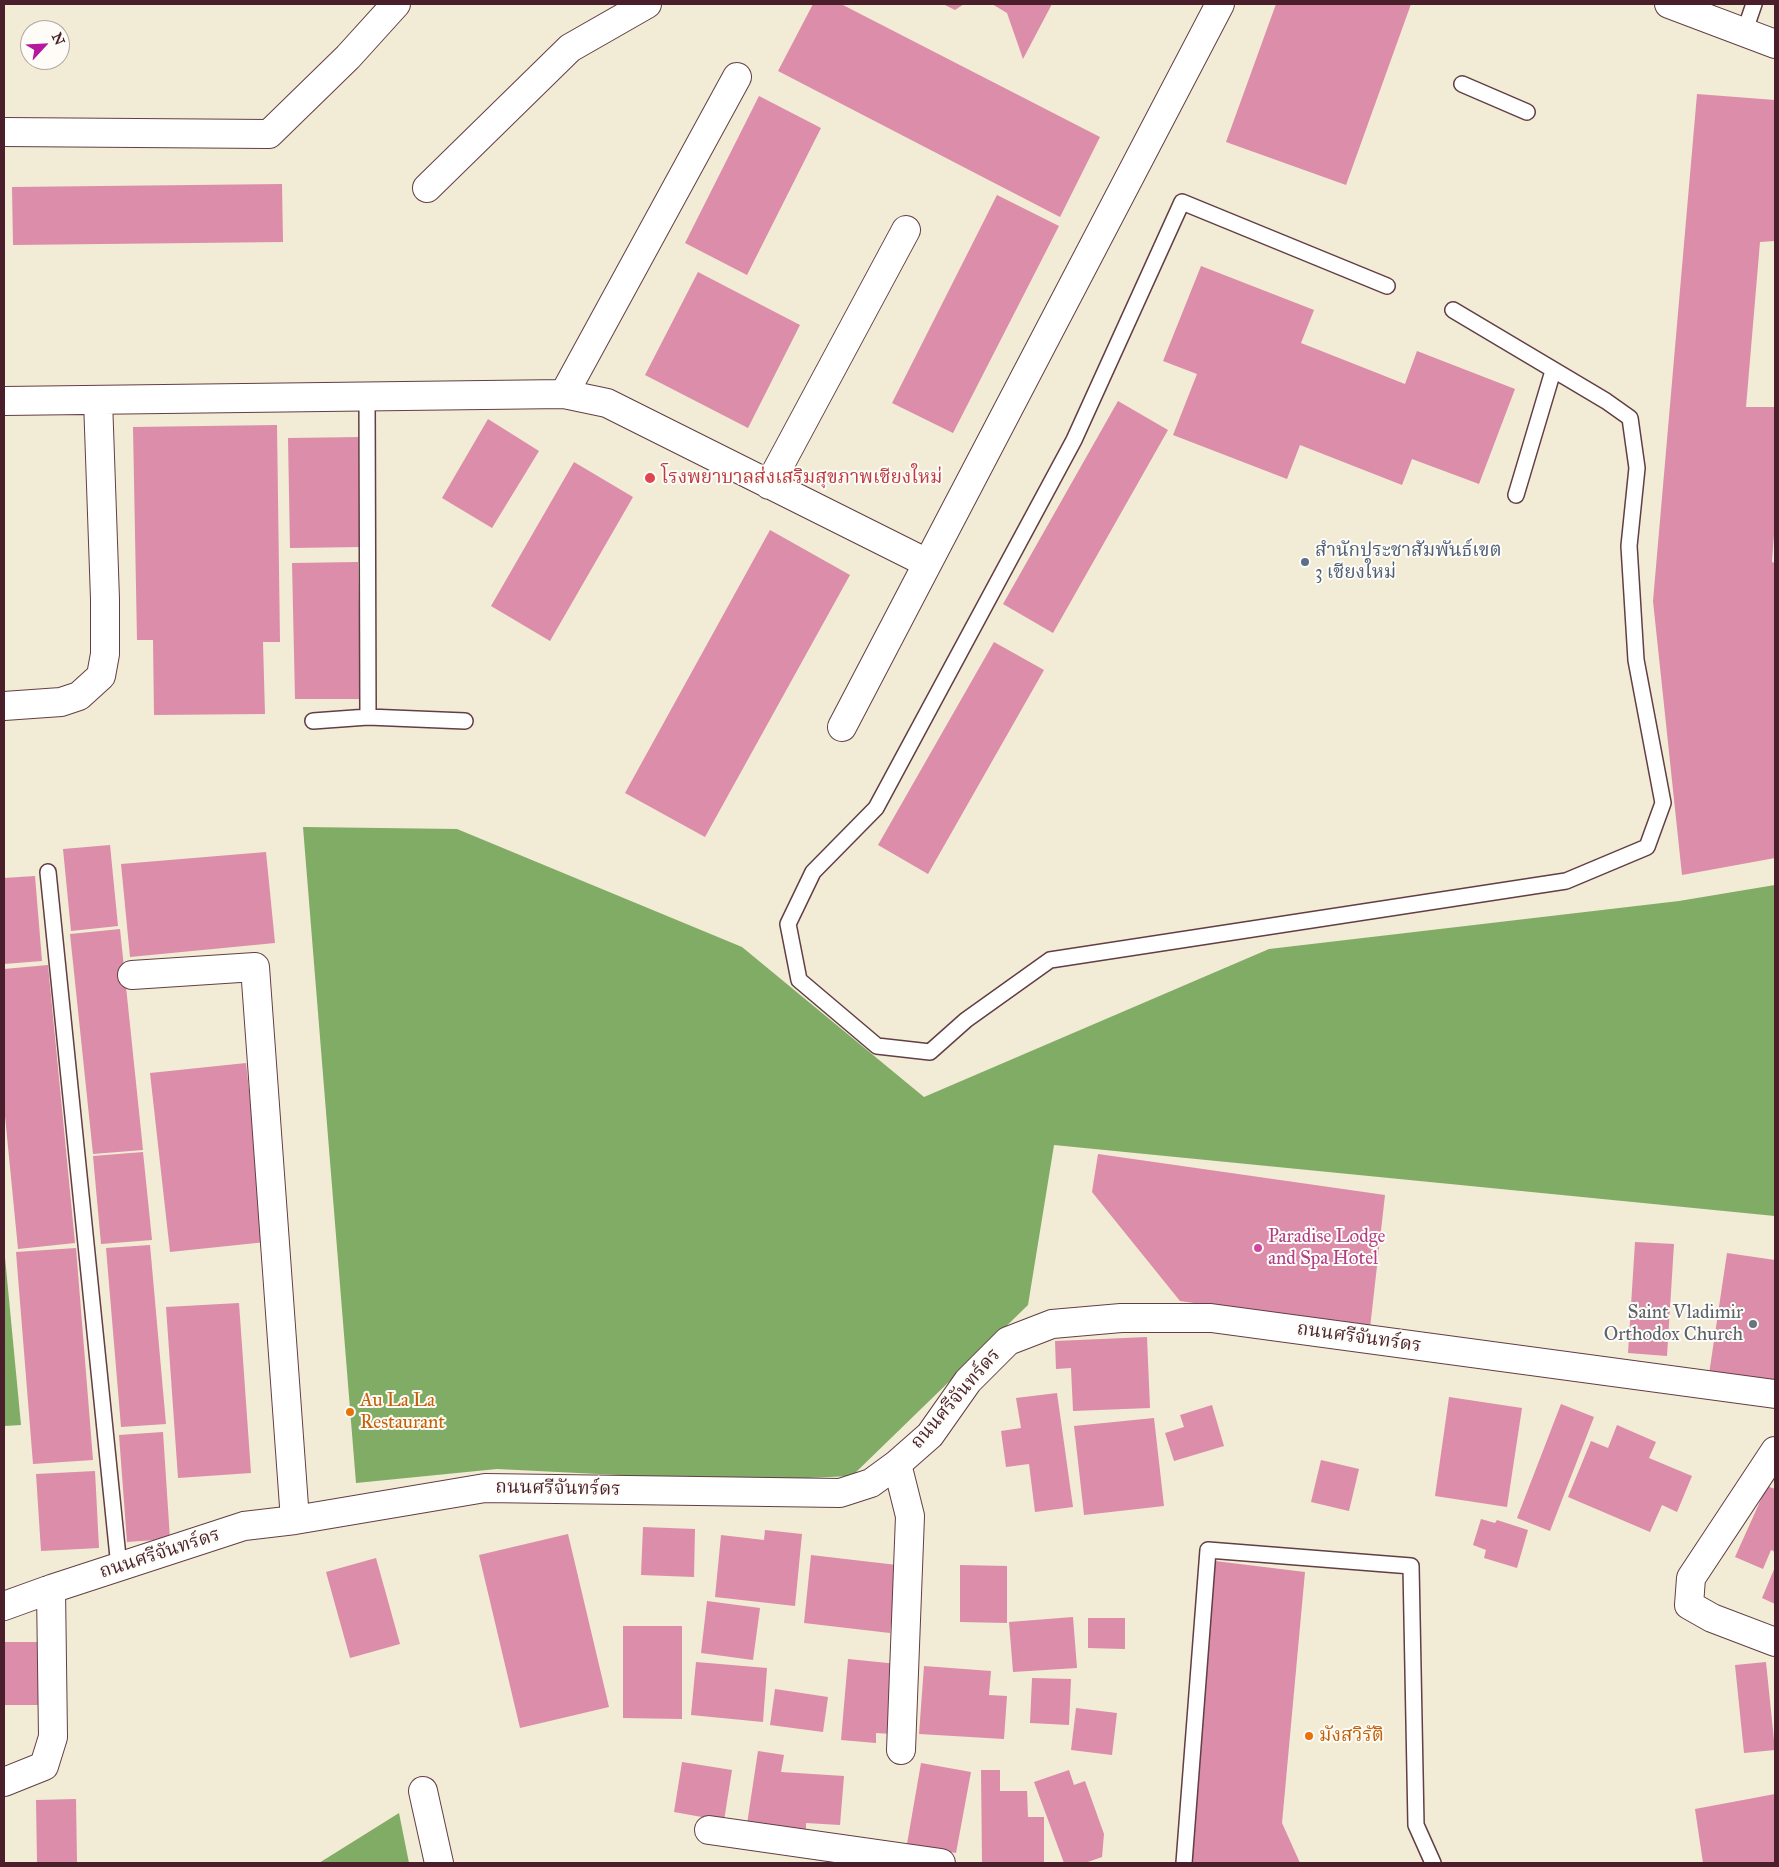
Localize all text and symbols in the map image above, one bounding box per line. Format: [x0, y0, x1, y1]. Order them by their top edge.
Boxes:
north arrow [20, 20, 70, 70]
text: N [48, 30, 68, 48]
place label: โรงพยาบาลส่งเสริมสุขภาพเชียงใหม่ [661, 467, 942, 489]
marker: โรงพยาบาลส่งเสริมสุขภาพเชียงใหม่ [643, 471, 657, 485]
place label: สำนักประชาสัมพันธ์เขต 3 เชียงใหม่ [1315, 540, 1502, 584]
marker: สำนักประชาสัมพันธ์เขต 3 เชียงใหม่ [1299, 556, 1311, 568]
place label: Paradise Lodge and Spa Hotel [1268, 1226, 1385, 1270]
marker: Paradise Lodge and Spa Hotel [1252, 1242, 1264, 1254]
place label: Saint Vladimir Orthodox Church [1604, 1302, 1743, 1346]
street label: ถนนศรีจันทร์ดร [1295, 1318, 1423, 1358]
marker: Saint Vladimir Orthodox Church [1747, 1318, 1759, 1330]
street label: ถนนศรีจันทร์ดร [906, 1344, 1006, 1454]
place label: Au La La Restaurant [360, 1390, 445, 1434]
marker: Au La La Restaurant [344, 1406, 356, 1418]
street label: ถนนศรีจันทร์ดร [495, 1477, 621, 1501]
street label: ถนนศรีจันทร์ดร [97, 1524, 223, 1584]
place label: มังสวิรัติ [1319, 1725, 1384, 1747]
marker: มังสวิรัติ [1303, 1730, 1315, 1742]

